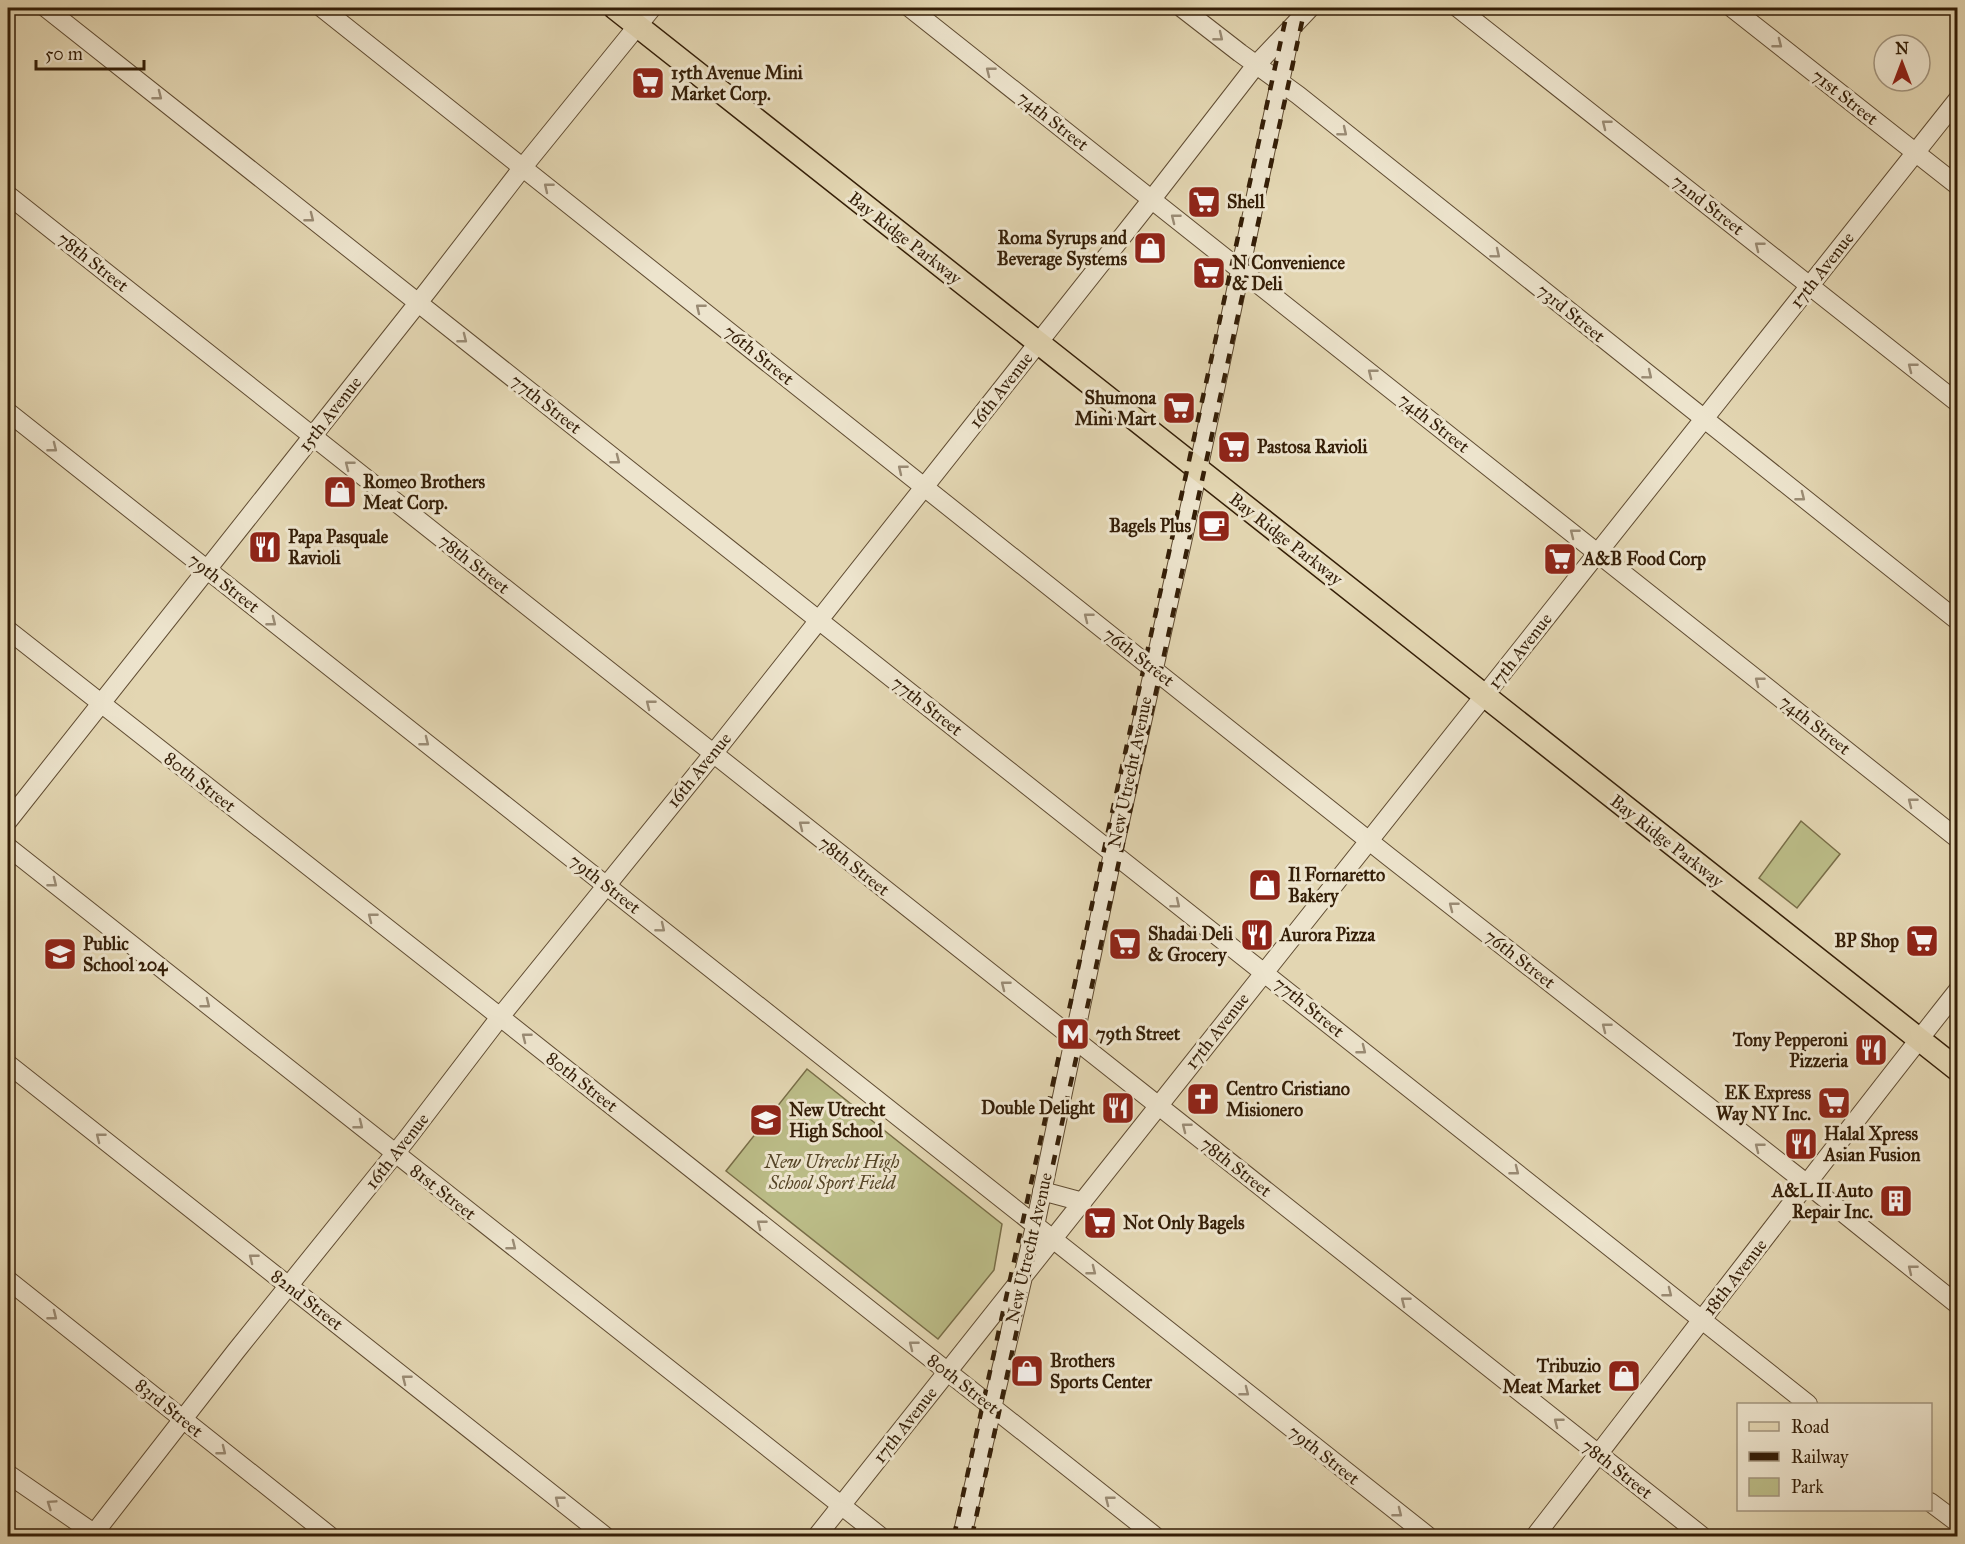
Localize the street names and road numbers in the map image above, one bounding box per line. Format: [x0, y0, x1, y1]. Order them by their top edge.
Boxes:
street label: 71st Street [1807, 64, 1883, 130]
street label: 74th Street [1013, 86, 1093, 156]
street label: 72nd Street [1667, 170, 1749, 240]
street label: Bay Ridge Parkway [843, 187, 967, 290]
street label: 78th Street [53, 227, 133, 297]
street label: 17th Avenue [1785, 227, 1859, 313]
street label: 73rd Street [1533, 279, 1610, 347]
street label: 76th Street [720, 320, 799, 390]
street label: 16th Avenue [964, 348, 1038, 432]
street label: 77th Street [506, 369, 586, 439]
street label: 15th Avenue [294, 372, 366, 456]
street label: 74th Street [1394, 388, 1474, 458]
street label: Bay Ridge Parkway [1224, 488, 1348, 591]
street label: 78th Street [434, 529, 514, 599]
street label: 79th Street [184, 548, 264, 618]
street label: 17th Avenue [1483, 608, 1557, 694]
street label: 76th Street [1099, 623, 1179, 692]
street label: 77th Street [887, 671, 967, 741]
street label: 74th Street [1775, 690, 1855, 760]
street label: New Utrecht Avenue [1103, 694, 1157, 850]
street label: 16th Avenue [662, 728, 736, 812]
street label: 80th Street [160, 747, 241, 817]
street label: Bay Ridge Parkway [1605, 790, 1729, 893]
street label: 78th Street [814, 831, 894, 901]
street label: 79th Street [565, 849, 645, 919]
street label: 76th Street [1480, 925, 1560, 994]
street label: 77th Street [1269, 972, 1349, 1042]
street label: 17th Avenue [1180, 988, 1254, 1074]
street label: 80th Street [542, 1047, 623, 1117]
street label: 16th Avenue [360, 1109, 434, 1193]
street label: 78th Street [1196, 1132, 1276, 1202]
street label: 81st Street [405, 1159, 481, 1225]
street label: New Utrecht Avenue [1001, 1170, 1057, 1326]
street label: 18th Avenue [1698, 1234, 1772, 1320]
street label: 82nd Street [266, 1265, 348, 1335]
street label: 80th Street [923, 1349, 1004, 1419]
street label: 83rd Street [131, 1374, 208, 1442]
street label: 17th Avenue [868, 1382, 942, 1468]
street label: 79th Street [1284, 1420, 1364, 1490]
street label: 78th Street [1577, 1434, 1657, 1504]

